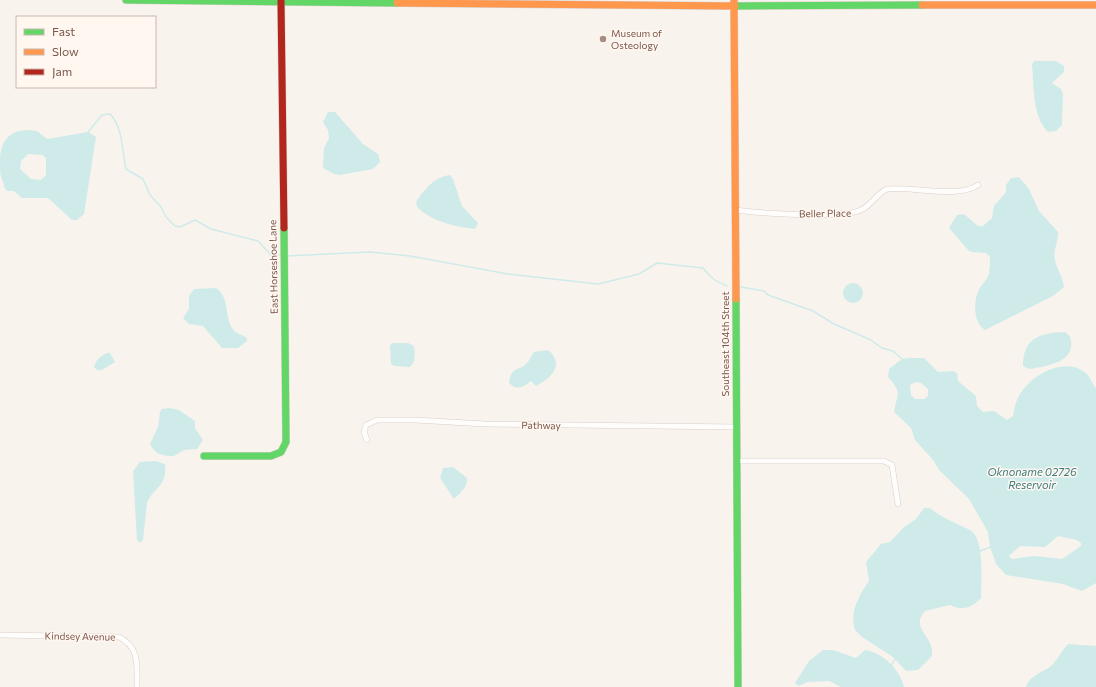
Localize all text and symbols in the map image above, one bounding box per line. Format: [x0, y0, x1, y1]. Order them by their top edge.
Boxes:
legend [16, 16, 156, 88]
text: Fast [52, 24, 75, 38]
place label: Museum of Osteology [611, 27, 662, 51]
marker: Museum of Osteology [598, 34, 608, 44]
text: Slow [52, 44, 79, 58]
text: Jam [52, 64, 72, 79]
street label: Beller Place [799, 207, 851, 219]
street label: East Horseshoe Lane [266, 220, 280, 314]
street label: Southeast 104th Street [719, 291, 731, 397]
street label: Pathway [521, 419, 561, 431]
water label: Oknoname 02726 Reservoir [987, 465, 1077, 491]
street label: Kindsey Avenue [44, 629, 116, 643]

